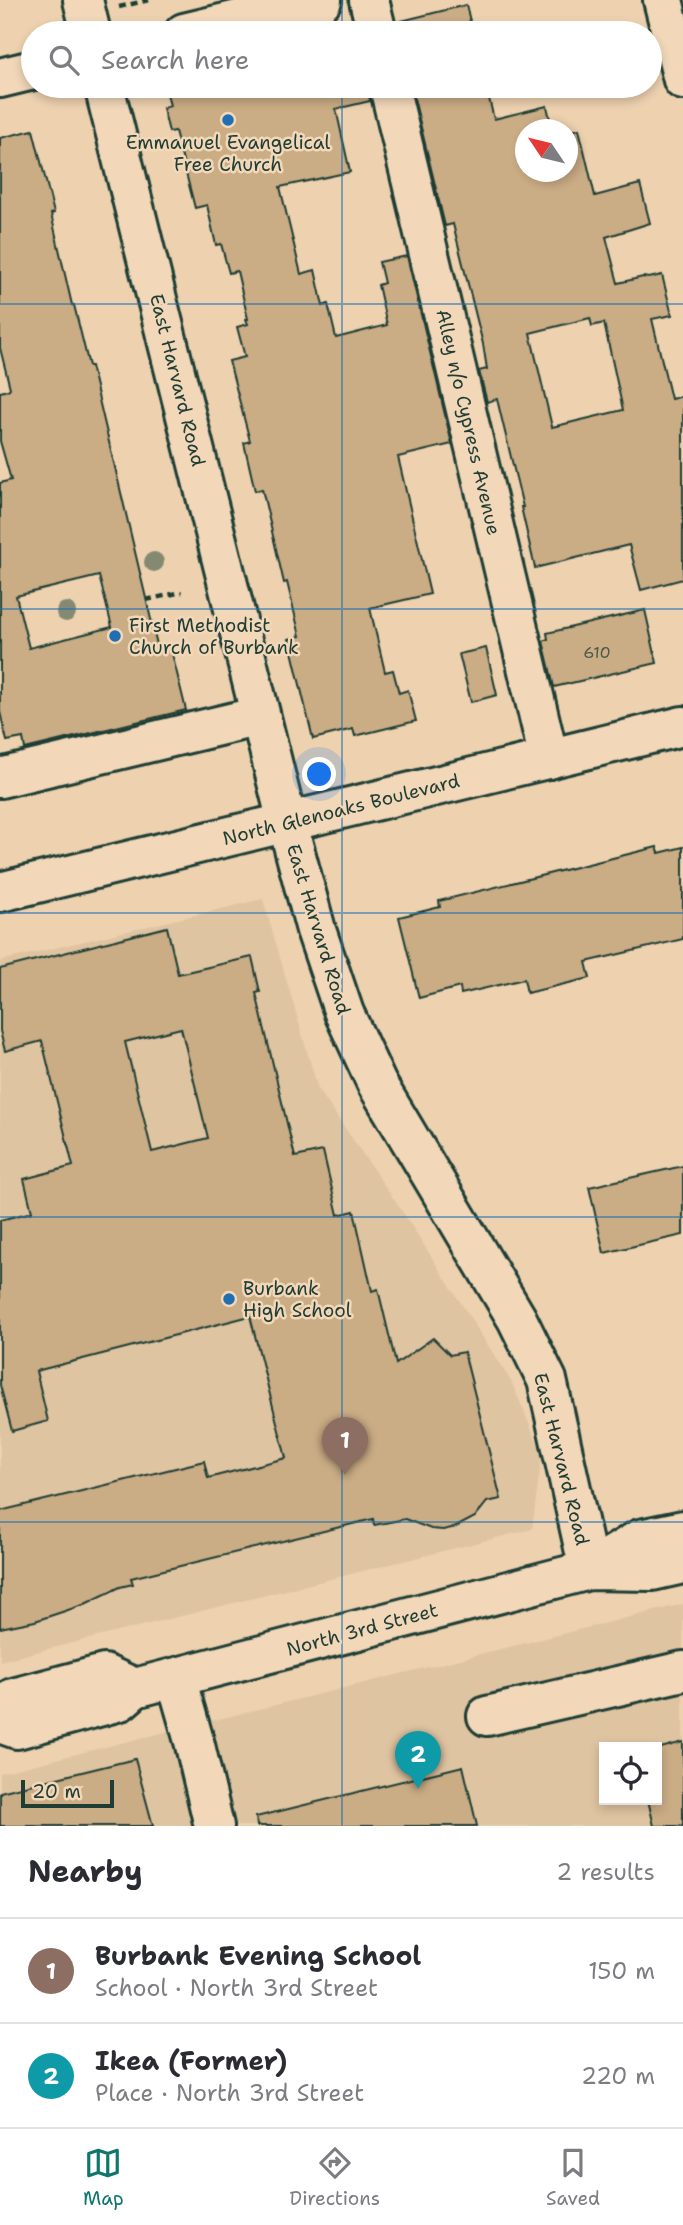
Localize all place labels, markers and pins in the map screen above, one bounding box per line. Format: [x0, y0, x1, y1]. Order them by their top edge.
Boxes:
marker: Emmanuel Evangelical Free Church [220, 112, 236, 128]
place label: Emmanuel Evangelical Free Church [126, 130, 331, 177]
place label: First Methodist Church of Burbank [129, 613, 299, 660]
marker: First Methodist Church of Burbank [107, 628, 123, 644]
place label: Burbank High School [243, 1276, 352, 1323]
marker: Burbank High School [221, 1291, 237, 1307]
pin: 1 [322, 1417, 368, 1475]
pin: 2 [395, 1731, 441, 1789]

